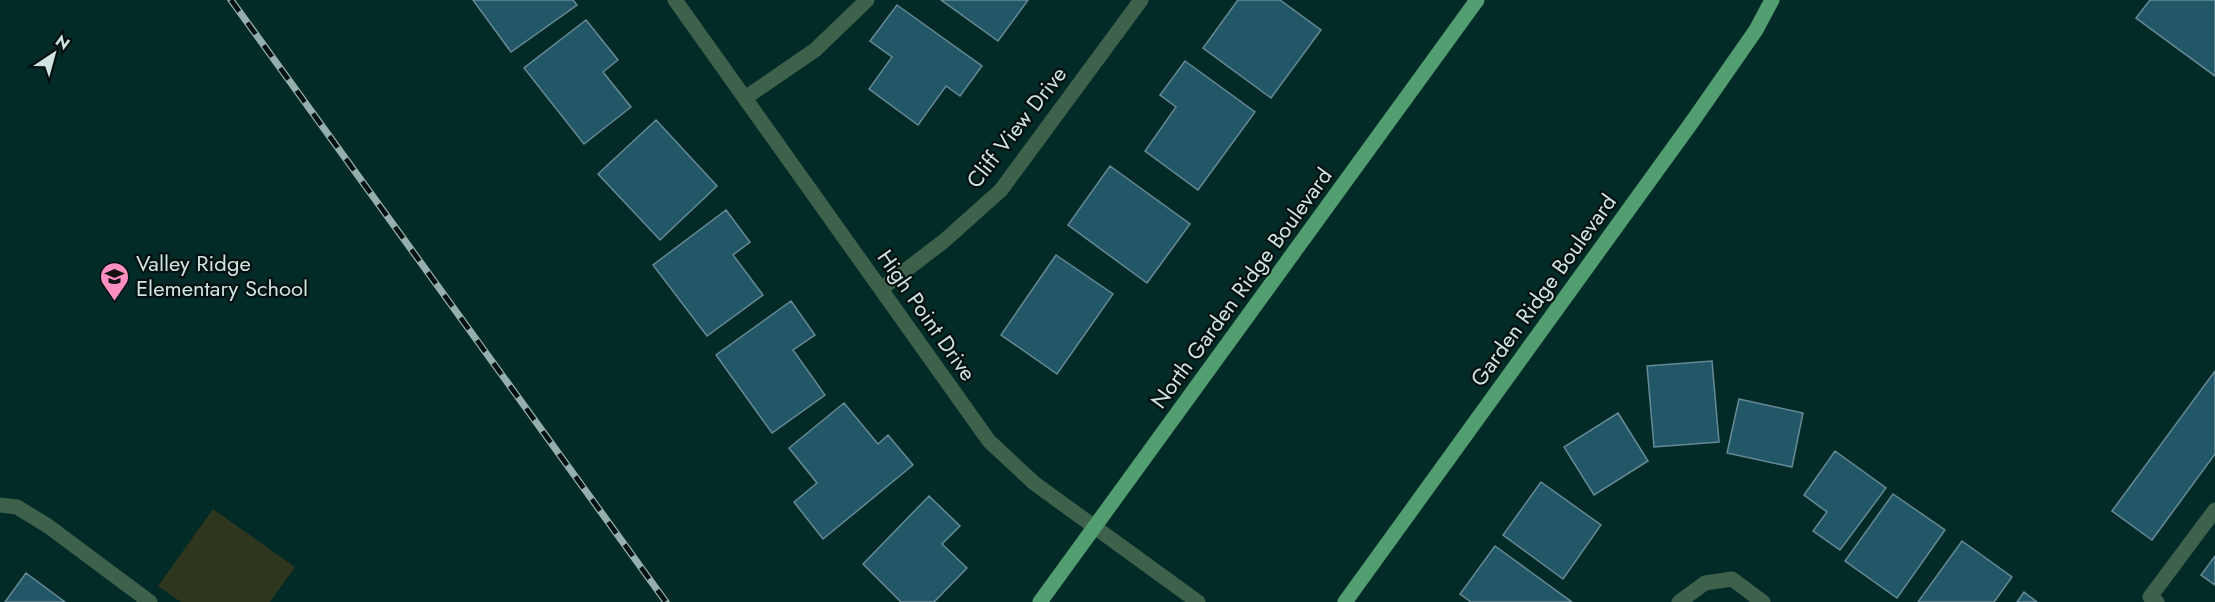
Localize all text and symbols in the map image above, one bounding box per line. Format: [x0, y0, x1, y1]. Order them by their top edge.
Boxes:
north arrow [24, 24, 84, 84]
text: N [51, 29, 74, 55]
street label: Cliff View Drive [958, 59, 1074, 195]
street label: North Garden Ridge Boulevard [1143, 161, 1339, 415]
street label: Garden Ridge Boulevard [1462, 187, 1624, 393]
street label: High Point Drive [870, 243, 984, 387]
place label: Valley Ridge Elementary School [136, 247, 308, 304]
school or university icon: Valley Ridge Elementary School [99, 260, 131, 302]

